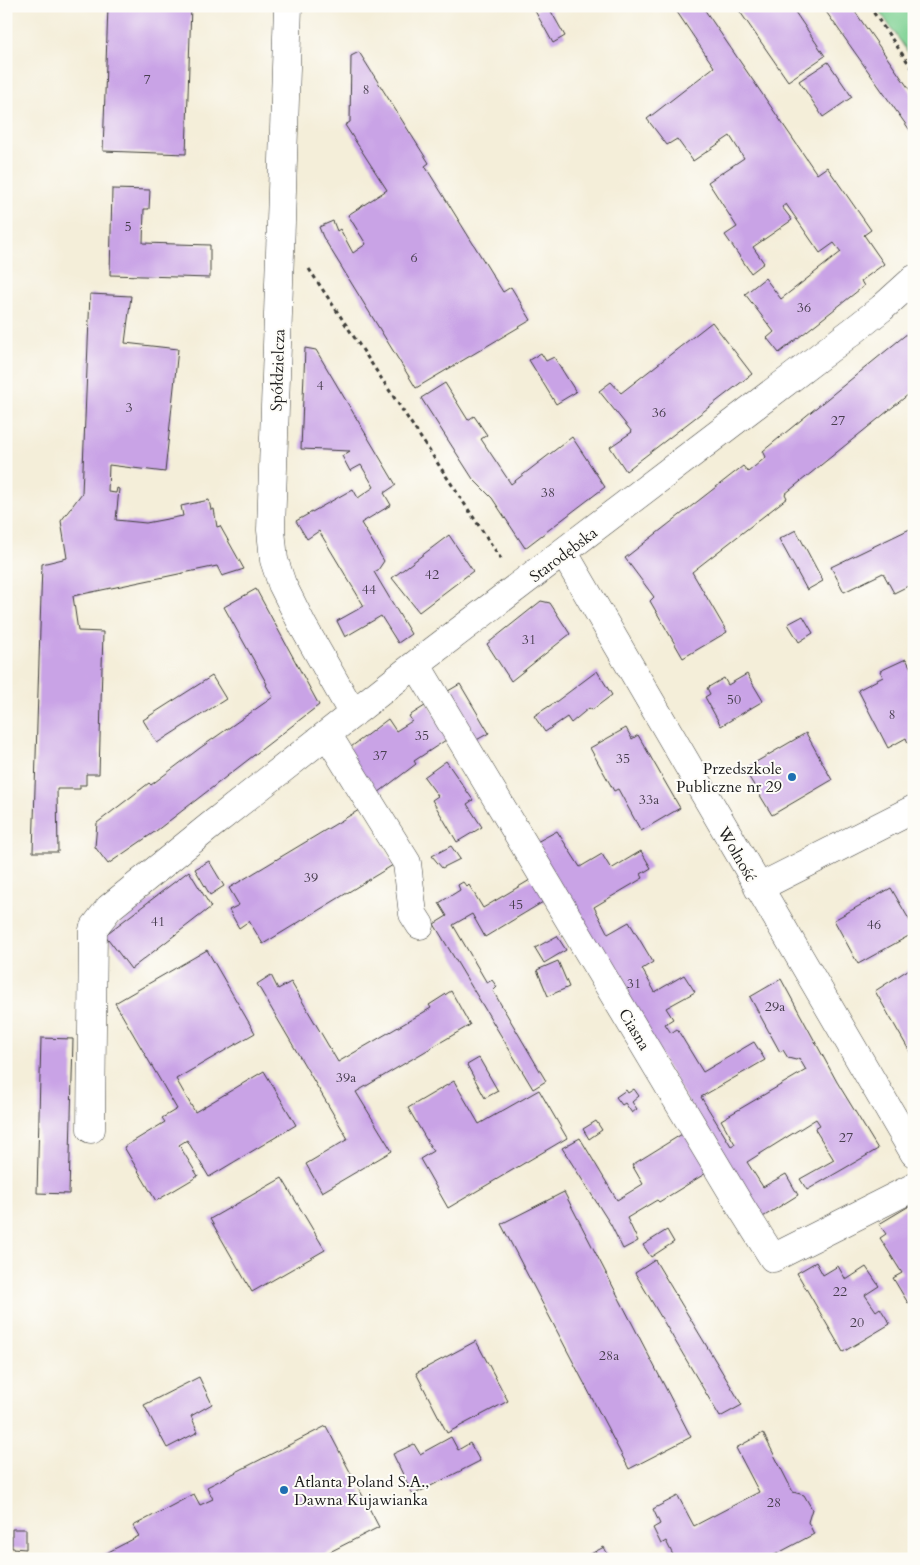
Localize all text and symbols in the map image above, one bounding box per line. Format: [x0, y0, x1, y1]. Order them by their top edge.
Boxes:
house number: 7 [143, 70, 151, 89]
house number: 8 [362, 80, 370, 99]
house number: 5 [124, 217, 132, 236]
house number: 6 [410, 248, 418, 267]
house number: 36 [797, 298, 811, 317]
street label: Spółdzielcza [266, 328, 290, 412]
house number: 4 [316, 376, 324, 395]
house number: 3 [125, 398, 133, 417]
house number: 36 [652, 403, 666, 422]
house number: 27 [831, 411, 845, 430]
house number: 38 [541, 483, 555, 502]
street label: Starodębska [525, 522, 602, 588]
house number: 42 [425, 565, 439, 584]
house number: 44 [362, 580, 376, 599]
house number: 31 [522, 630, 536, 649]
house number: 50 [727, 690, 741, 709]
house number: 8 [888, 705, 896, 724]
house number: 35 [415, 726, 429, 745]
house number: 37 [373, 746, 387, 765]
house number: 35 [616, 749, 630, 768]
place label: Przedszkole Publiczne nr 29 [676, 758, 782, 798]
marker: Przedszkole Publiczne nr 29 [786, 771, 798, 783]
house number: 33a [639, 790, 659, 809]
street label: Wolność [712, 822, 762, 886]
house number: 39 [304, 868, 318, 887]
house number: 45 [509, 895, 523, 914]
house number: 41 [151, 912, 165, 931]
house number: 46 [867, 915, 881, 934]
house number: 31 [627, 974, 641, 993]
house number: 29a [765, 997, 785, 1016]
street label: Ciasna [613, 1005, 655, 1055]
house number: 39a [336, 1068, 356, 1087]
house number: 27 [839, 1128, 853, 1147]
house number: 22 [833, 1282, 847, 1301]
house number: 20 [850, 1313, 864, 1332]
house number: 28a [599, 1346, 619, 1365]
place label: Atlanta Poland S.A., Dawna Kujawianka [294, 1471, 429, 1511]
marker: Atlanta Poland S.A., Dawna Kujawianka [278, 1484, 290, 1496]
house number: 28 [767, 1493, 781, 1512]

